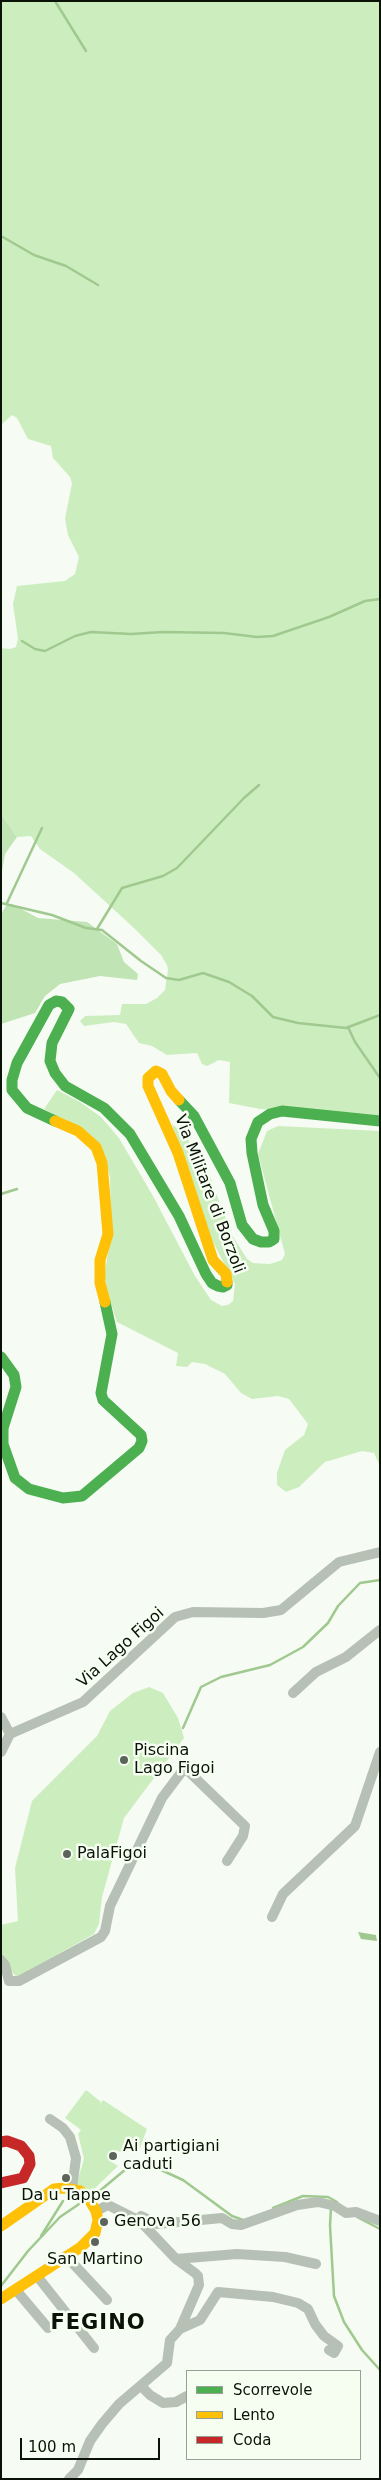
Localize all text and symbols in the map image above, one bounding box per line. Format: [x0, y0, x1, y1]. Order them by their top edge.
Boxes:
street label: Via Militare di Borzoli [170, 1112, 248, 1276]
street label: Via Lago Figoi [73, 1604, 169, 1692]
place label: Piscina Lago Figoi [134, 1741, 215, 1779]
marker: Piscina Lago Figoi [118, 1754, 130, 1766]
place label: PalaFigoi [77, 1844, 147, 1864]
marker: PalaFigoi [61, 1848, 73, 1860]
place label: Ai partigiani caduti [123, 2137, 220, 2175]
marker: Ai partigiani caduti [107, 2150, 119, 2162]
marker: Da u Tappe [60, 2172, 72, 2184]
place label: Da u Tappe [21, 2186, 111, 2206]
place label: Genova 56 [114, 2212, 201, 2232]
marker: Genova 56 [98, 2216, 110, 2228]
marker: San Martino [89, 2236, 101, 2248]
place label: San Martino [47, 2250, 143, 2270]
district label: FEGINO [50, 2311, 146, 2337]
legend [186, 2370, 361, 2460]
text: Scorrevole [233, 2381, 312, 2399]
text: Lento [233, 2406, 275, 2424]
scale bar [22, 2428, 162, 2460]
text: Coda [233, 2431, 271, 2449]
text: 100 m [28, 2438, 76, 2456]

